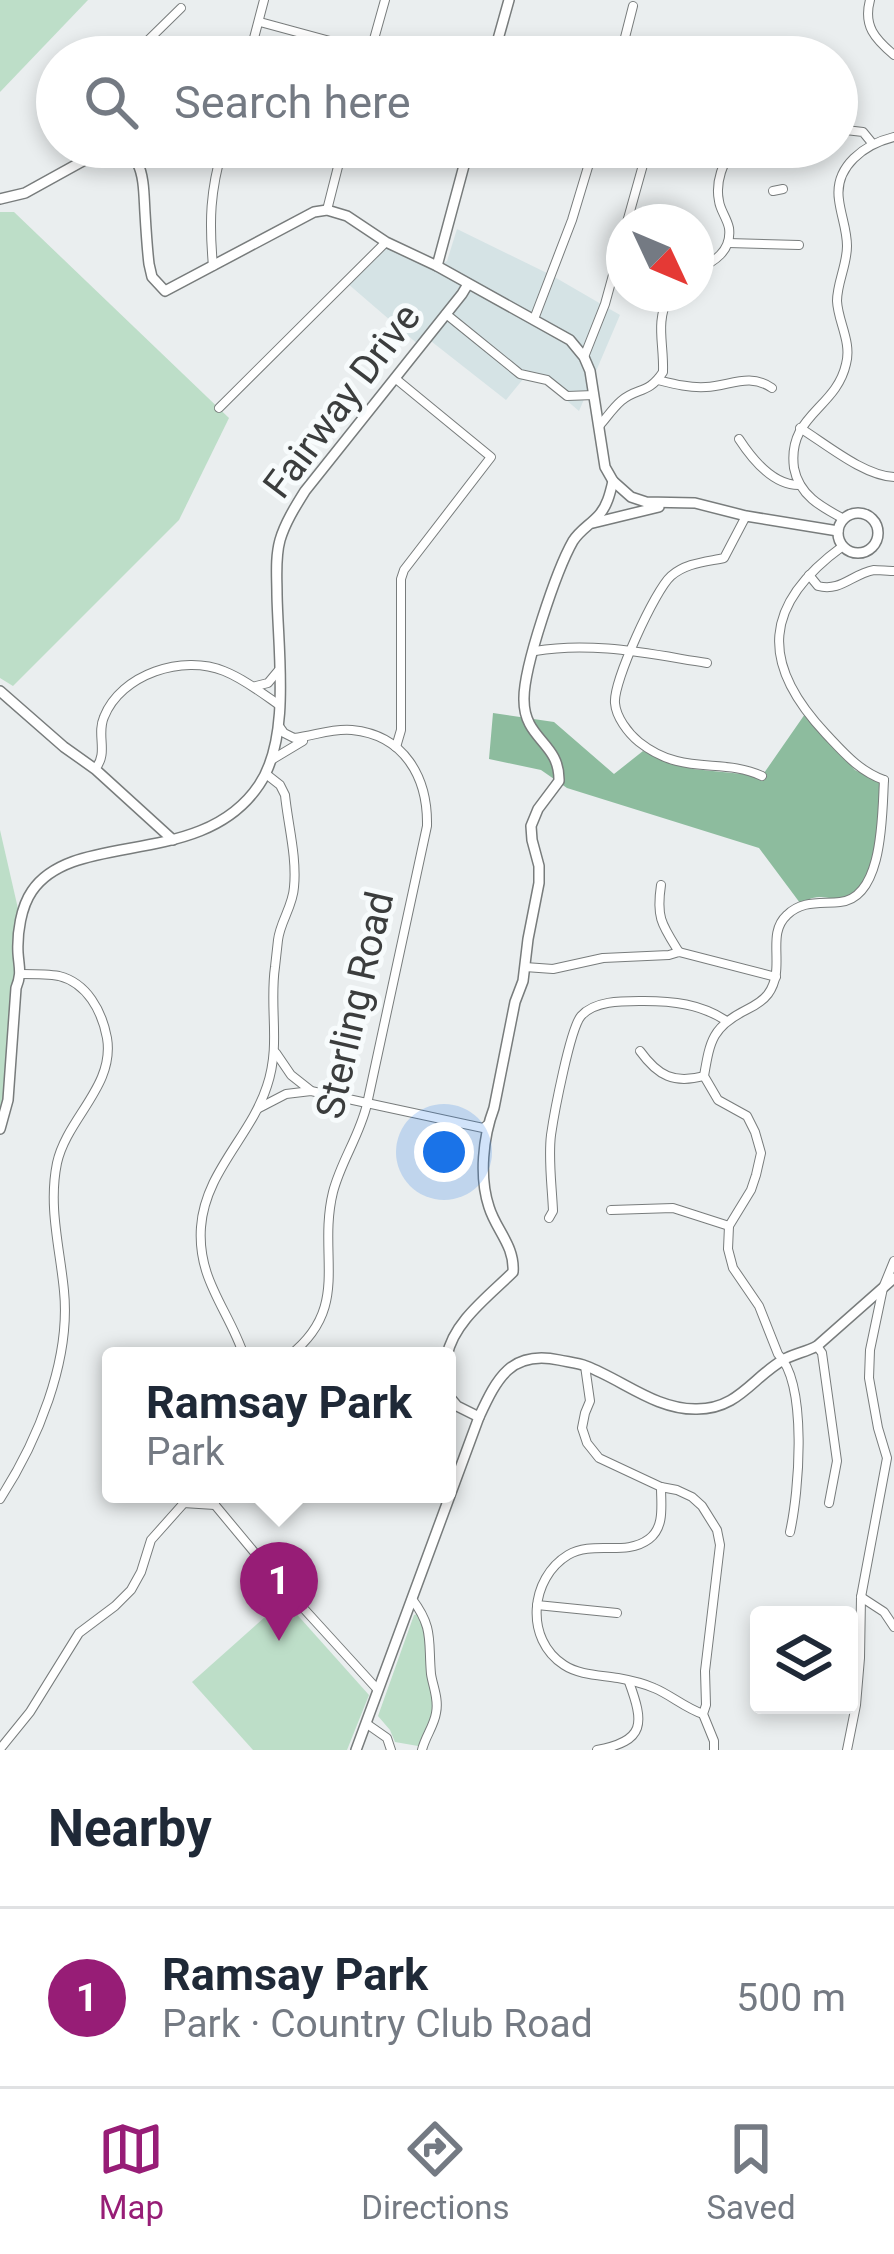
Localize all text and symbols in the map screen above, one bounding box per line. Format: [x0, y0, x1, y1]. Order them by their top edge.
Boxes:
search box [36, 36, 858, 168]
icon: search [78, 69, 144, 135]
text: Search here [174, 76, 411, 129]
north arrow [606, 204, 714, 312]
street label: Fairway Drive [254, 295, 430, 507]
street label: Sterling Road [307, 887, 403, 1123]
your location [414, 1122, 474, 1182]
popup [102, 1347, 456, 1503]
text: Ramsay Park [146, 1376, 412, 1429]
text: Park [146, 1429, 225, 1475]
pin: 1 [240, 1542, 318, 1641]
map controls [750, 1606, 858, 1714]
button: layers [750, 1606, 858, 1714]
text: Nearby [48, 1799, 212, 1858]
text: Ramsay Park [162, 1948, 428, 2001]
text: 1 [76, 1975, 98, 2021]
text: 500 m [736, 1975, 846, 2021]
text: Park · Country Club Road [162, 2001, 593, 2047]
tab: Map [98, 2116, 164, 2227]
tab: Directions [361, 2116, 510, 2227]
tab: Saved [706, 2116, 796, 2227]

